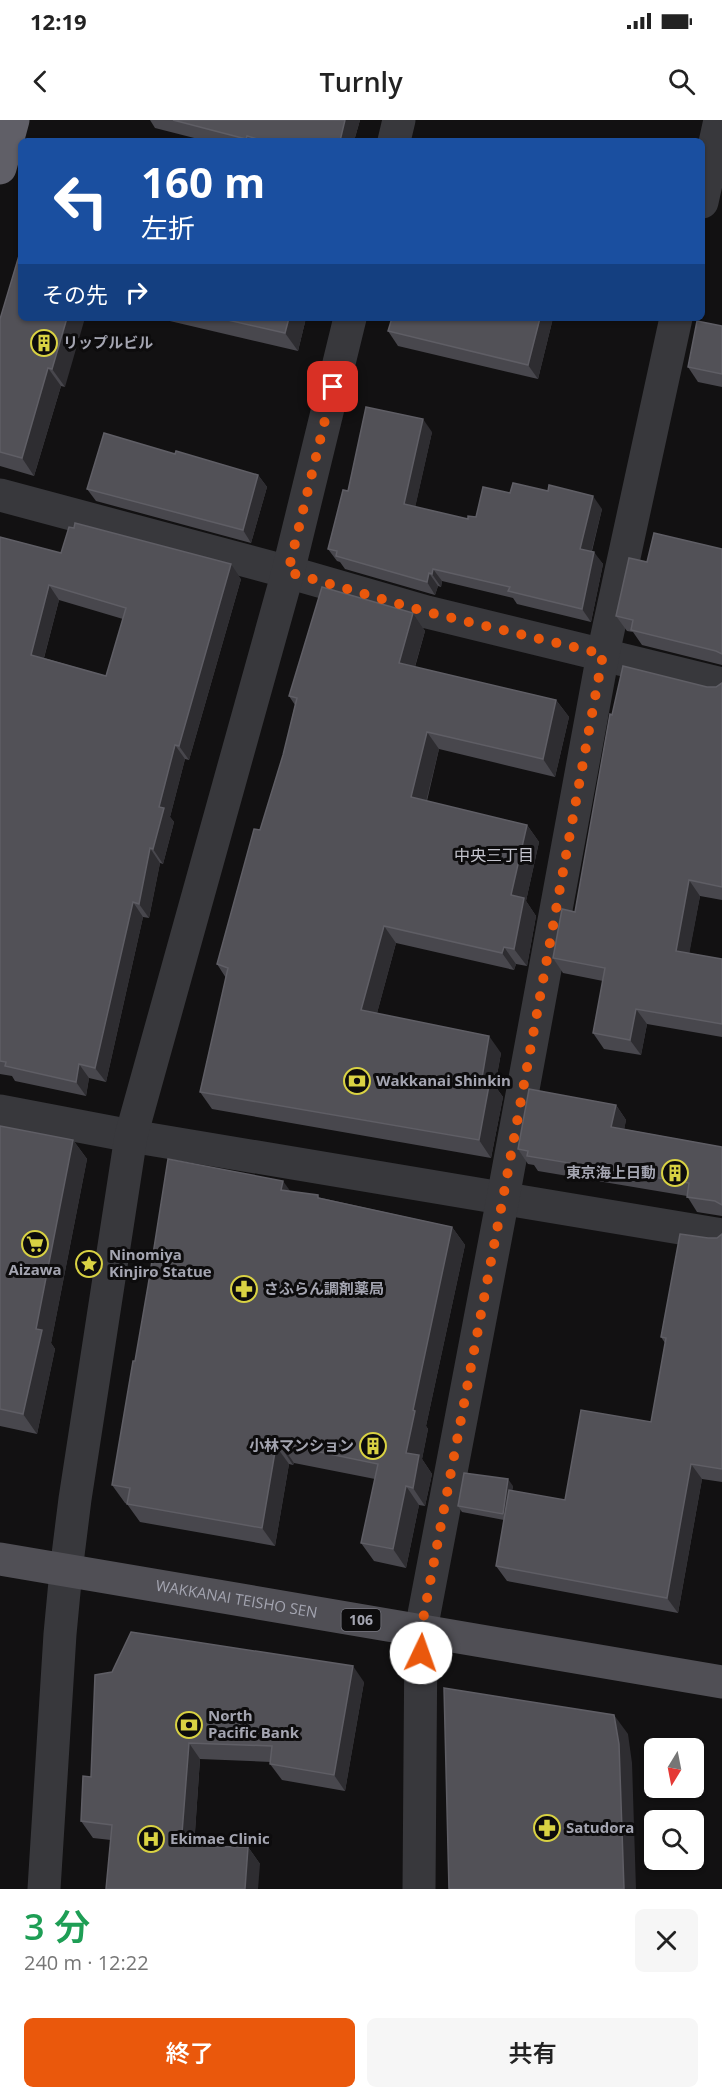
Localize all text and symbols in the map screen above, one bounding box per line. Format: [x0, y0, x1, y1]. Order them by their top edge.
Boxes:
text: 12:19 [30, 6, 87, 36]
text: Turnly [319, 63, 403, 100]
icon: back [24, 65, 57, 98]
icon: search [665, 65, 698, 98]
text: 160 m [141, 153, 265, 210]
icon: left [42, 162, 120, 240]
text: 左折 [141, 209, 195, 246]
icon: right [120, 276, 153, 309]
text: その先 [42, 279, 108, 309]
building icon: リップルビル [29, 328, 59, 358]
place label: リップルビル [63, 332, 153, 352]
pin [307, 361, 358, 412]
icon: arrive [316, 370, 349, 403]
district label: 中央三丁目 [454, 844, 534, 866]
bank icon: Wakkanai Shinkin [342, 1066, 372, 1096]
place label: Wakkanai Shinkin [376, 1070, 511, 1090]
building icon: 東京海上日動 [660, 1158, 690, 1188]
place label: 東京海上日動 [566, 1162, 656, 1182]
supermarket icon: Aizawa [20, 1229, 50, 1259]
place label: Ninomiya Kinjiro Statue [109, 1244, 212, 1281]
place icon: Ninomiya Kinjiro Statue [74, 1249, 104, 1279]
place label: Aizawa [8, 1259, 62, 1279]
pharmacy icon: さふらん調剤薬局 [229, 1274, 259, 1304]
place label: さふらん調剤薬局 [264, 1278, 384, 1298]
building icon: 小林マンション [358, 1431, 388, 1461]
place label: 小林マンション [249, 1435, 354, 1455]
street label: WAKKANAI TEISHO SEN [154, 1575, 319, 1622]
road number: 106 [342, 1609, 380, 1631]
position arrow [389, 1621, 453, 1685]
place label: North Pacific Bank [208, 1705, 300, 1742]
bank icon: North Pacific Bank [174, 1710, 204, 1740]
north arrow [644, 1738, 704, 1798]
map controls [644, 1738, 704, 1870]
button: search [644, 1810, 704, 1870]
pharmacy icon: Satudora [532, 1813, 562, 1843]
place label: Satudora [566, 1817, 634, 1837]
hospital icon: Ekimae Clinic [136, 1824, 166, 1854]
place label: Ekimae Clinic [170, 1828, 270, 1848]
text: 3 分 [24, 1902, 90, 1951]
button: close [635, 1909, 698, 1972]
text: 240 m · 12:22 [24, 1949, 149, 1976]
button: 終了 [24, 2018, 355, 2087]
button: 共有 [367, 2018, 698, 2087]

